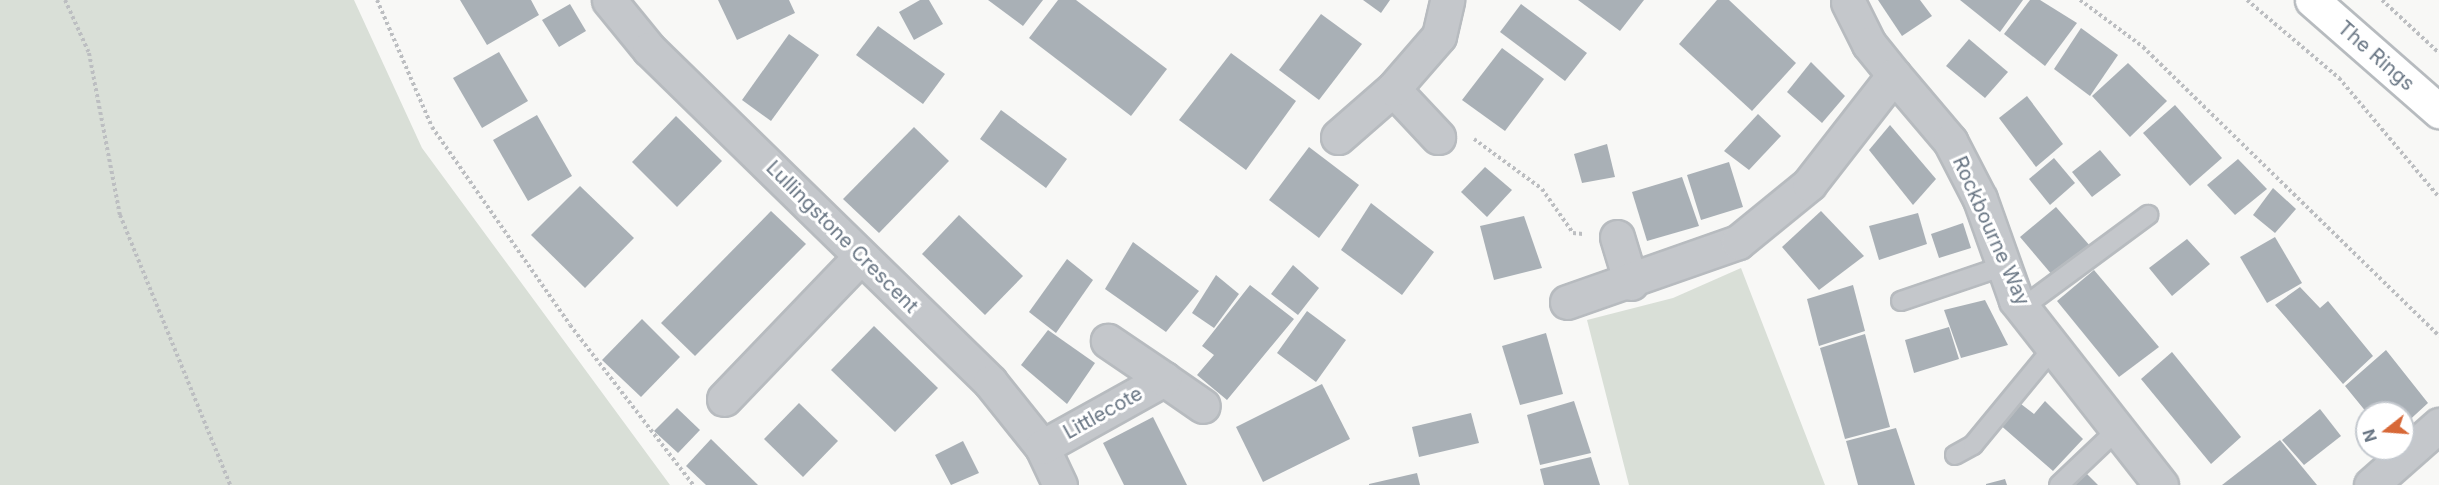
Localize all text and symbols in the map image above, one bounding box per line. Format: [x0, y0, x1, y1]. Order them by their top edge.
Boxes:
street label: The Rings [2333, 16, 2419, 96]
street label: Rockbourne Way [1947, 153, 2035, 309]
street label: Lullingstone Crescent [761, 156, 923, 318]
street label: Littlecote [1059, 381, 1147, 445]
north arrow [2355, 401, 2415, 461]
text: N [2358, 427, 2381, 444]

